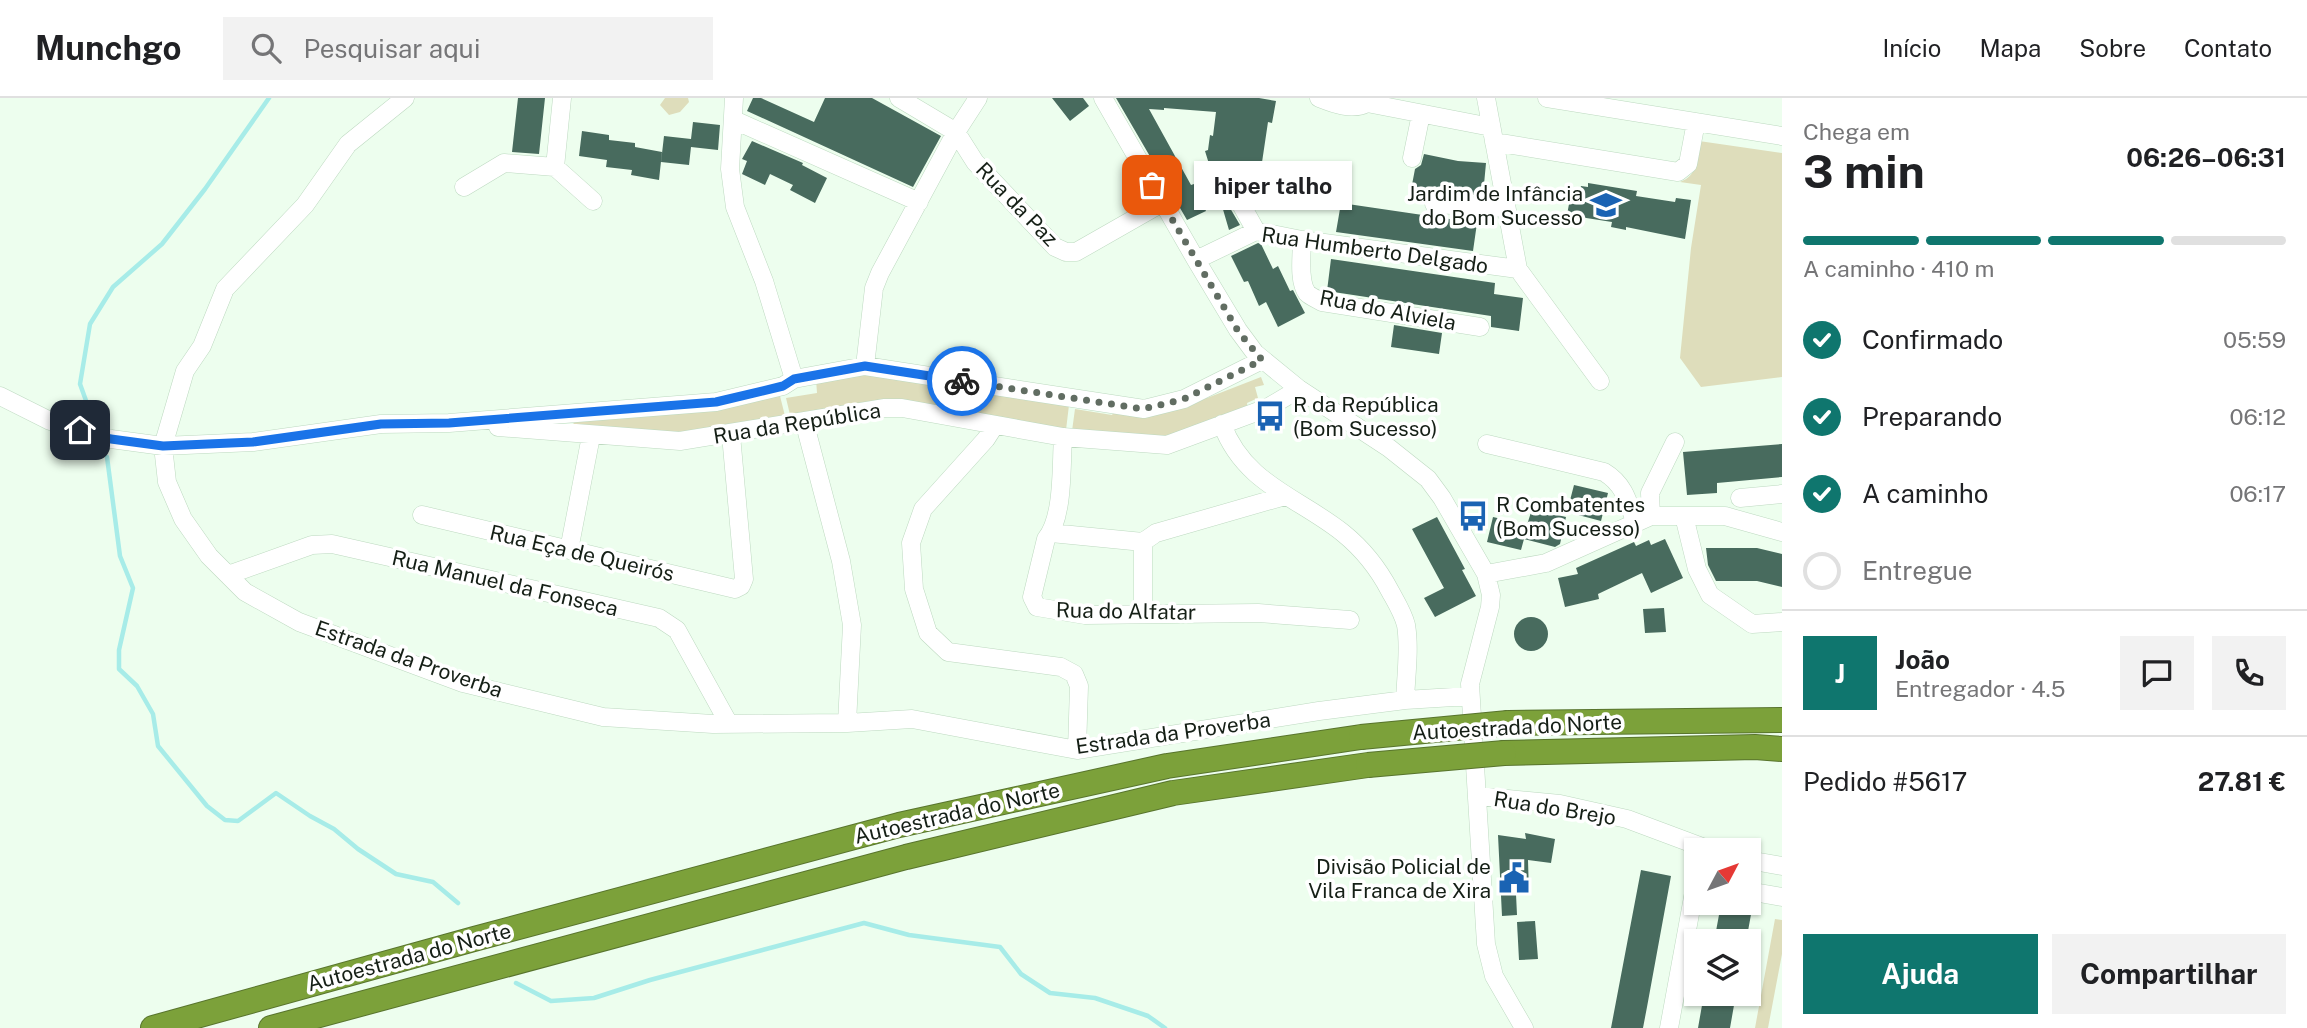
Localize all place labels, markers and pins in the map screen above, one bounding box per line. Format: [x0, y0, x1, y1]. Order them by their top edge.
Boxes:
pin [1122, 155, 1182, 215]
callout: hiper talho [1194, 160, 1352, 210]
place label: Jardim de Infância do Bom Sucesso [1407, 181, 1583, 230]
school or university icon: Jardim de Infância do Bom Sucesso [1589, 188, 1623, 222]
place label: R da República (Bom Sucesso) [1293, 392, 1439, 441]
bus stop icon: R da República (Bom Sucesso) [1253, 399, 1287, 433]
pin [50, 400, 110, 460]
place label: R Combatentes (Bom Sucesso) [1496, 492, 1645, 541]
bus stop icon: R Combatentes (Bom Sucesso) [1456, 499, 1490, 533]
place label: Divisão Policial de Vila Franca de Xira [1308, 854, 1491, 903]
public building icon: Divisão Policial de Vila Franca de Xira [1497, 861, 1531, 895]

